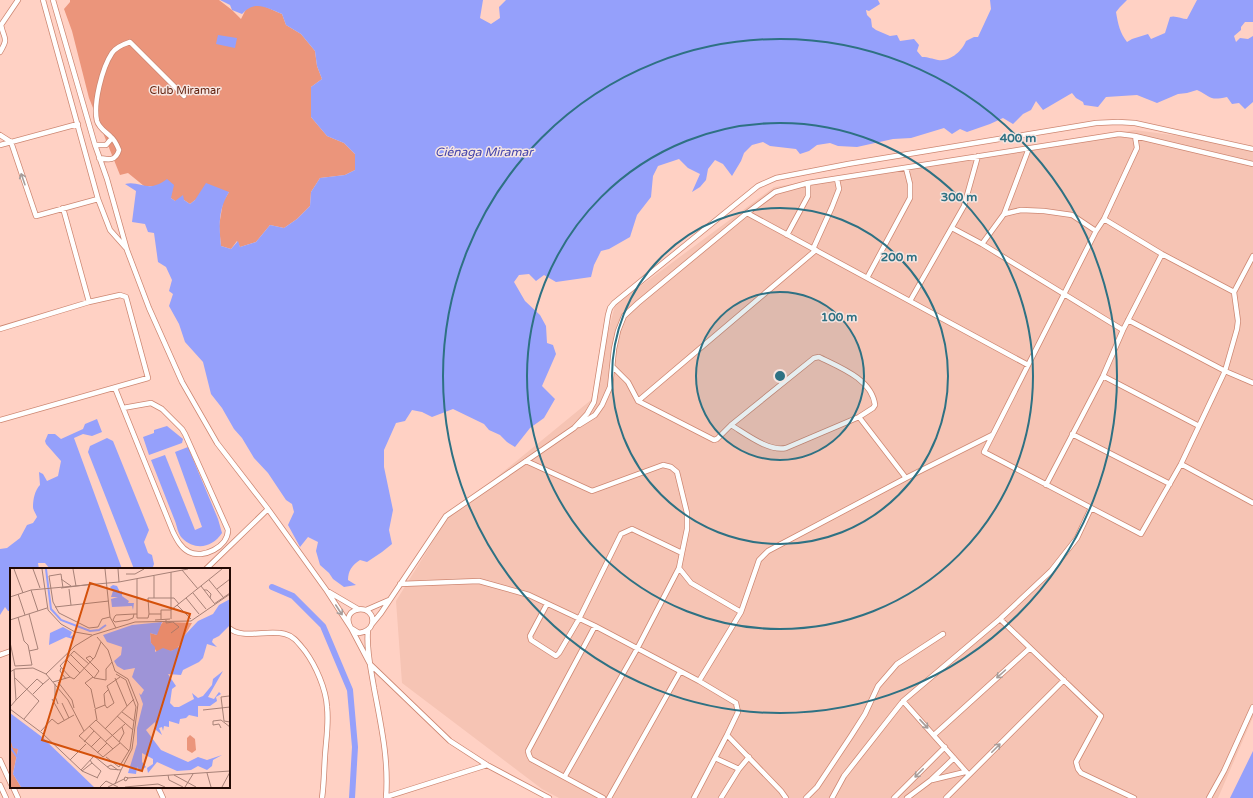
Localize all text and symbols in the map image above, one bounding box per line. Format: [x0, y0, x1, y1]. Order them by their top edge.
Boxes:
park label: Club Miramar [149, 84, 221, 97]
text: 400 m [1000, 131, 1036, 145]
water label: Ciénaga Miramar [435, 145, 534, 159]
one-way arrow [19, 173, 26, 186]
text: 300 m [941, 190, 977, 204]
text: 200 m [881, 250, 917, 264]
text: 100 m [821, 310, 857, 324]
centre of rings [773, 369, 787, 383]
inset map [10, 568, 230, 788]
one-way arrow [335, 604, 343, 615]
one-way arrow [996, 669, 1006, 679]
one-way arrow [919, 719, 929, 729]
one-way arrow [991, 743, 1001, 753]
one-way arrow [914, 768, 924, 777]

